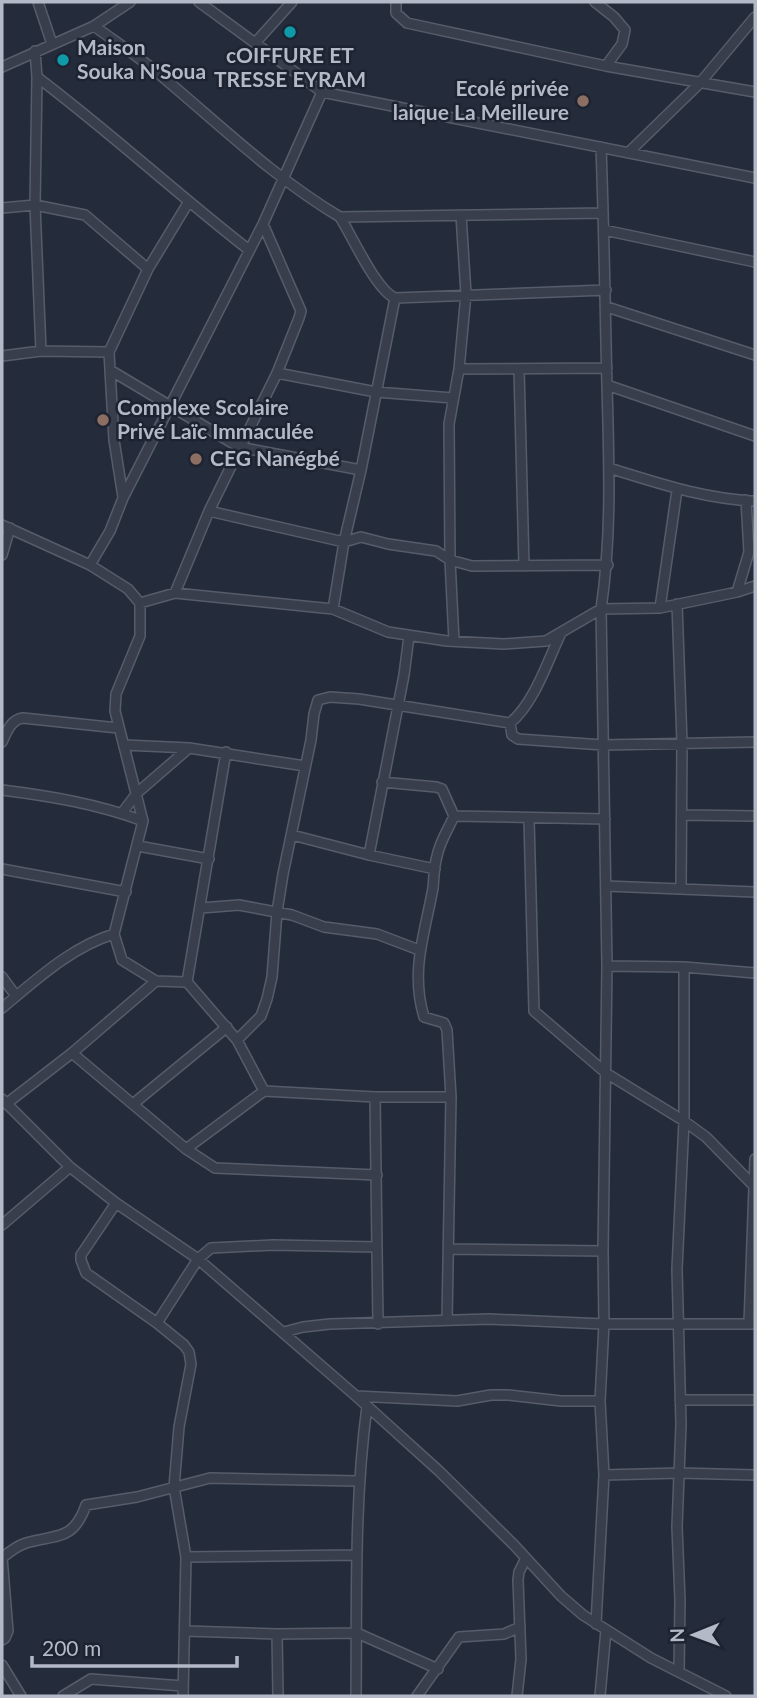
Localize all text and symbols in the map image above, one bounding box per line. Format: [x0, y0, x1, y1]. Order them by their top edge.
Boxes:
marker: cOIFFURE ET TRESSE EYRAM [282, 24, 298, 40]
place label: Maison Souka N'Soua [77, 34, 206, 83]
place label: cOIFFURE ET TRESSE EYRAM [214, 42, 366, 91]
marker: Maison Souka N'Soua [55, 52, 71, 68]
place label: Ecolé privée laique La Meilleure [393, 75, 569, 124]
marker: Ecolé privée laique La Meilleure [575, 93, 591, 109]
place label: Complexe Scolaire Privé Laïc Immaculée [117, 394, 314, 443]
marker: Complexe Scolaire Privé Laïc Immaculée [95, 412, 111, 428]
place label: CEG Nanégbé [210, 445, 340, 470]
marker: CEG Nanégbé [188, 451, 204, 467]
north arrow [659, 1600, 729, 1670]
scale bar [32, 1624, 236, 1668]
text: N [665, 1628, 688, 1643]
text: 200 m [42, 1635, 101, 1660]

